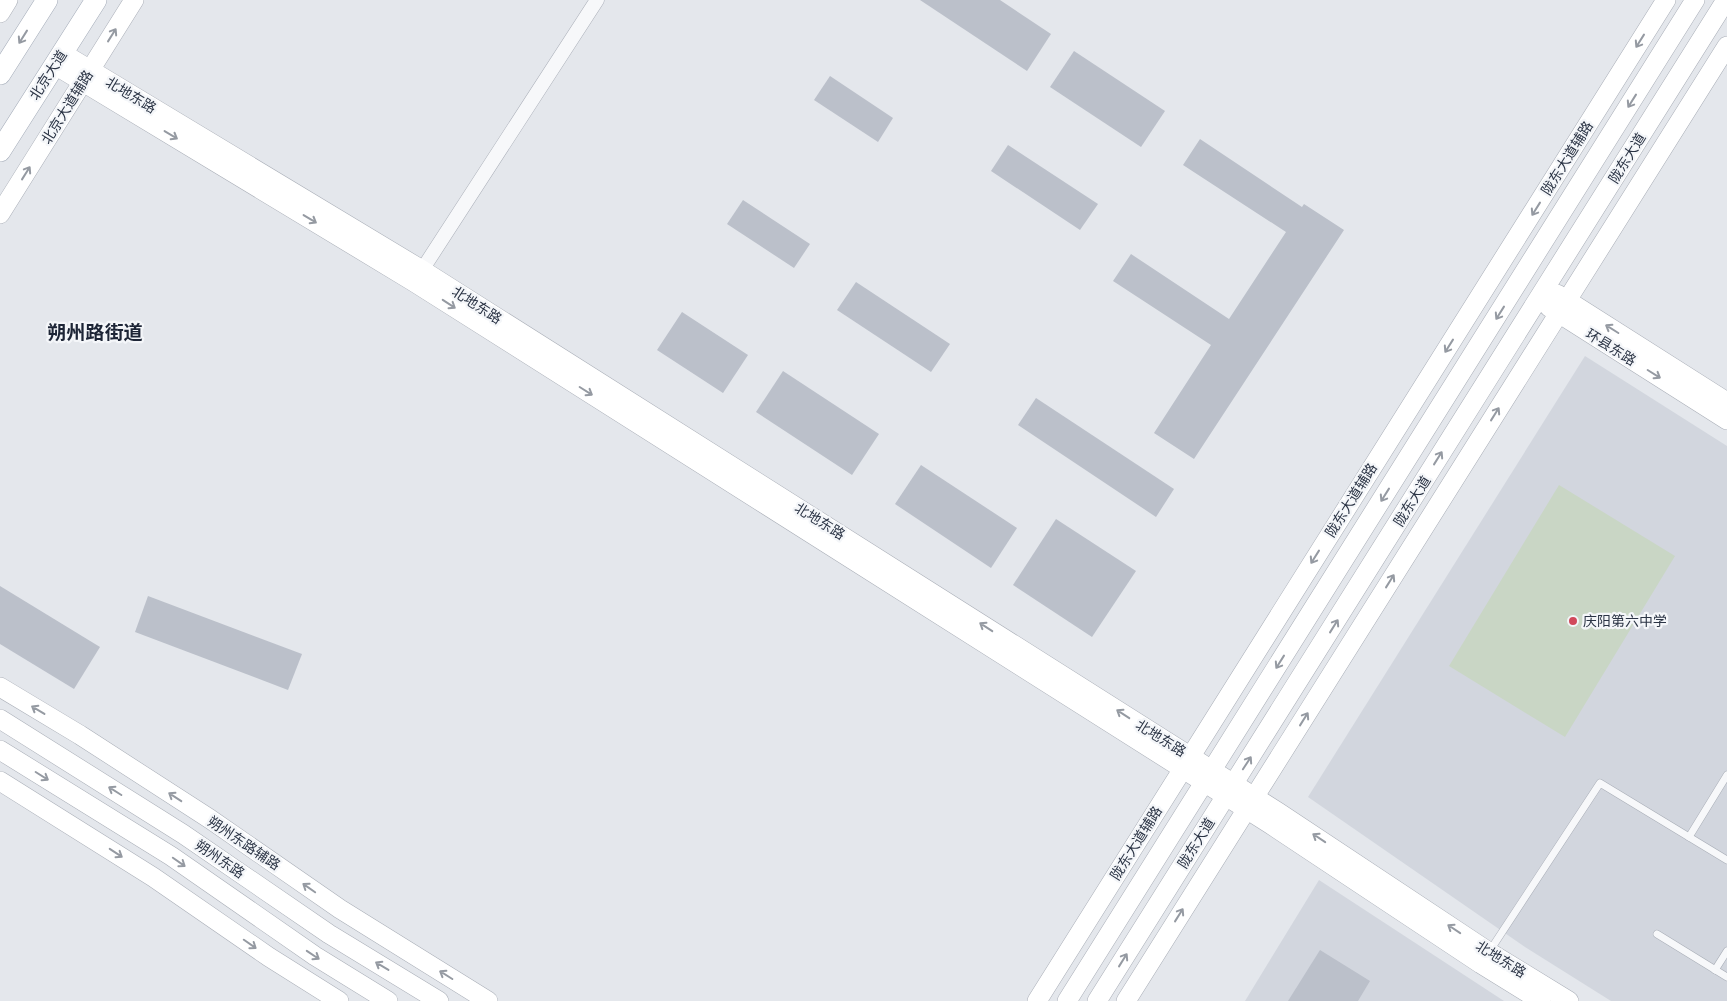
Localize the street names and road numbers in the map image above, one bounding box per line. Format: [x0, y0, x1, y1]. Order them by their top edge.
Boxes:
street label: 北京大道 [26, 47, 70, 103]
street label: 北京大道辅路 [38, 67, 96, 147]
street label: 北地东路 [103, 74, 159, 116]
street label: 陇东大道辅路 [1538, 118, 1596, 198]
street label: 陇东大道 [1605, 130, 1649, 186]
street label: 北地东路 [449, 283, 505, 327]
street label: 环县东路 [1583, 325, 1639, 369]
street label: 陇东大道辅路 [1322, 460, 1380, 540]
street label: 陇东大道 [1390, 473, 1434, 529]
street label: 北地东路 [792, 499, 848, 543]
street label: 北地东路 [1133, 716, 1189, 760]
street label: 陇东大道辅路 [1107, 803, 1165, 883]
street label: 朔州东路辅路 [204, 813, 284, 873]
street label: 陇东大道 [1174, 815, 1218, 871]
street label: 朔州东路 [192, 836, 248, 882]
street label: 北地东路 [1473, 937, 1529, 981]

